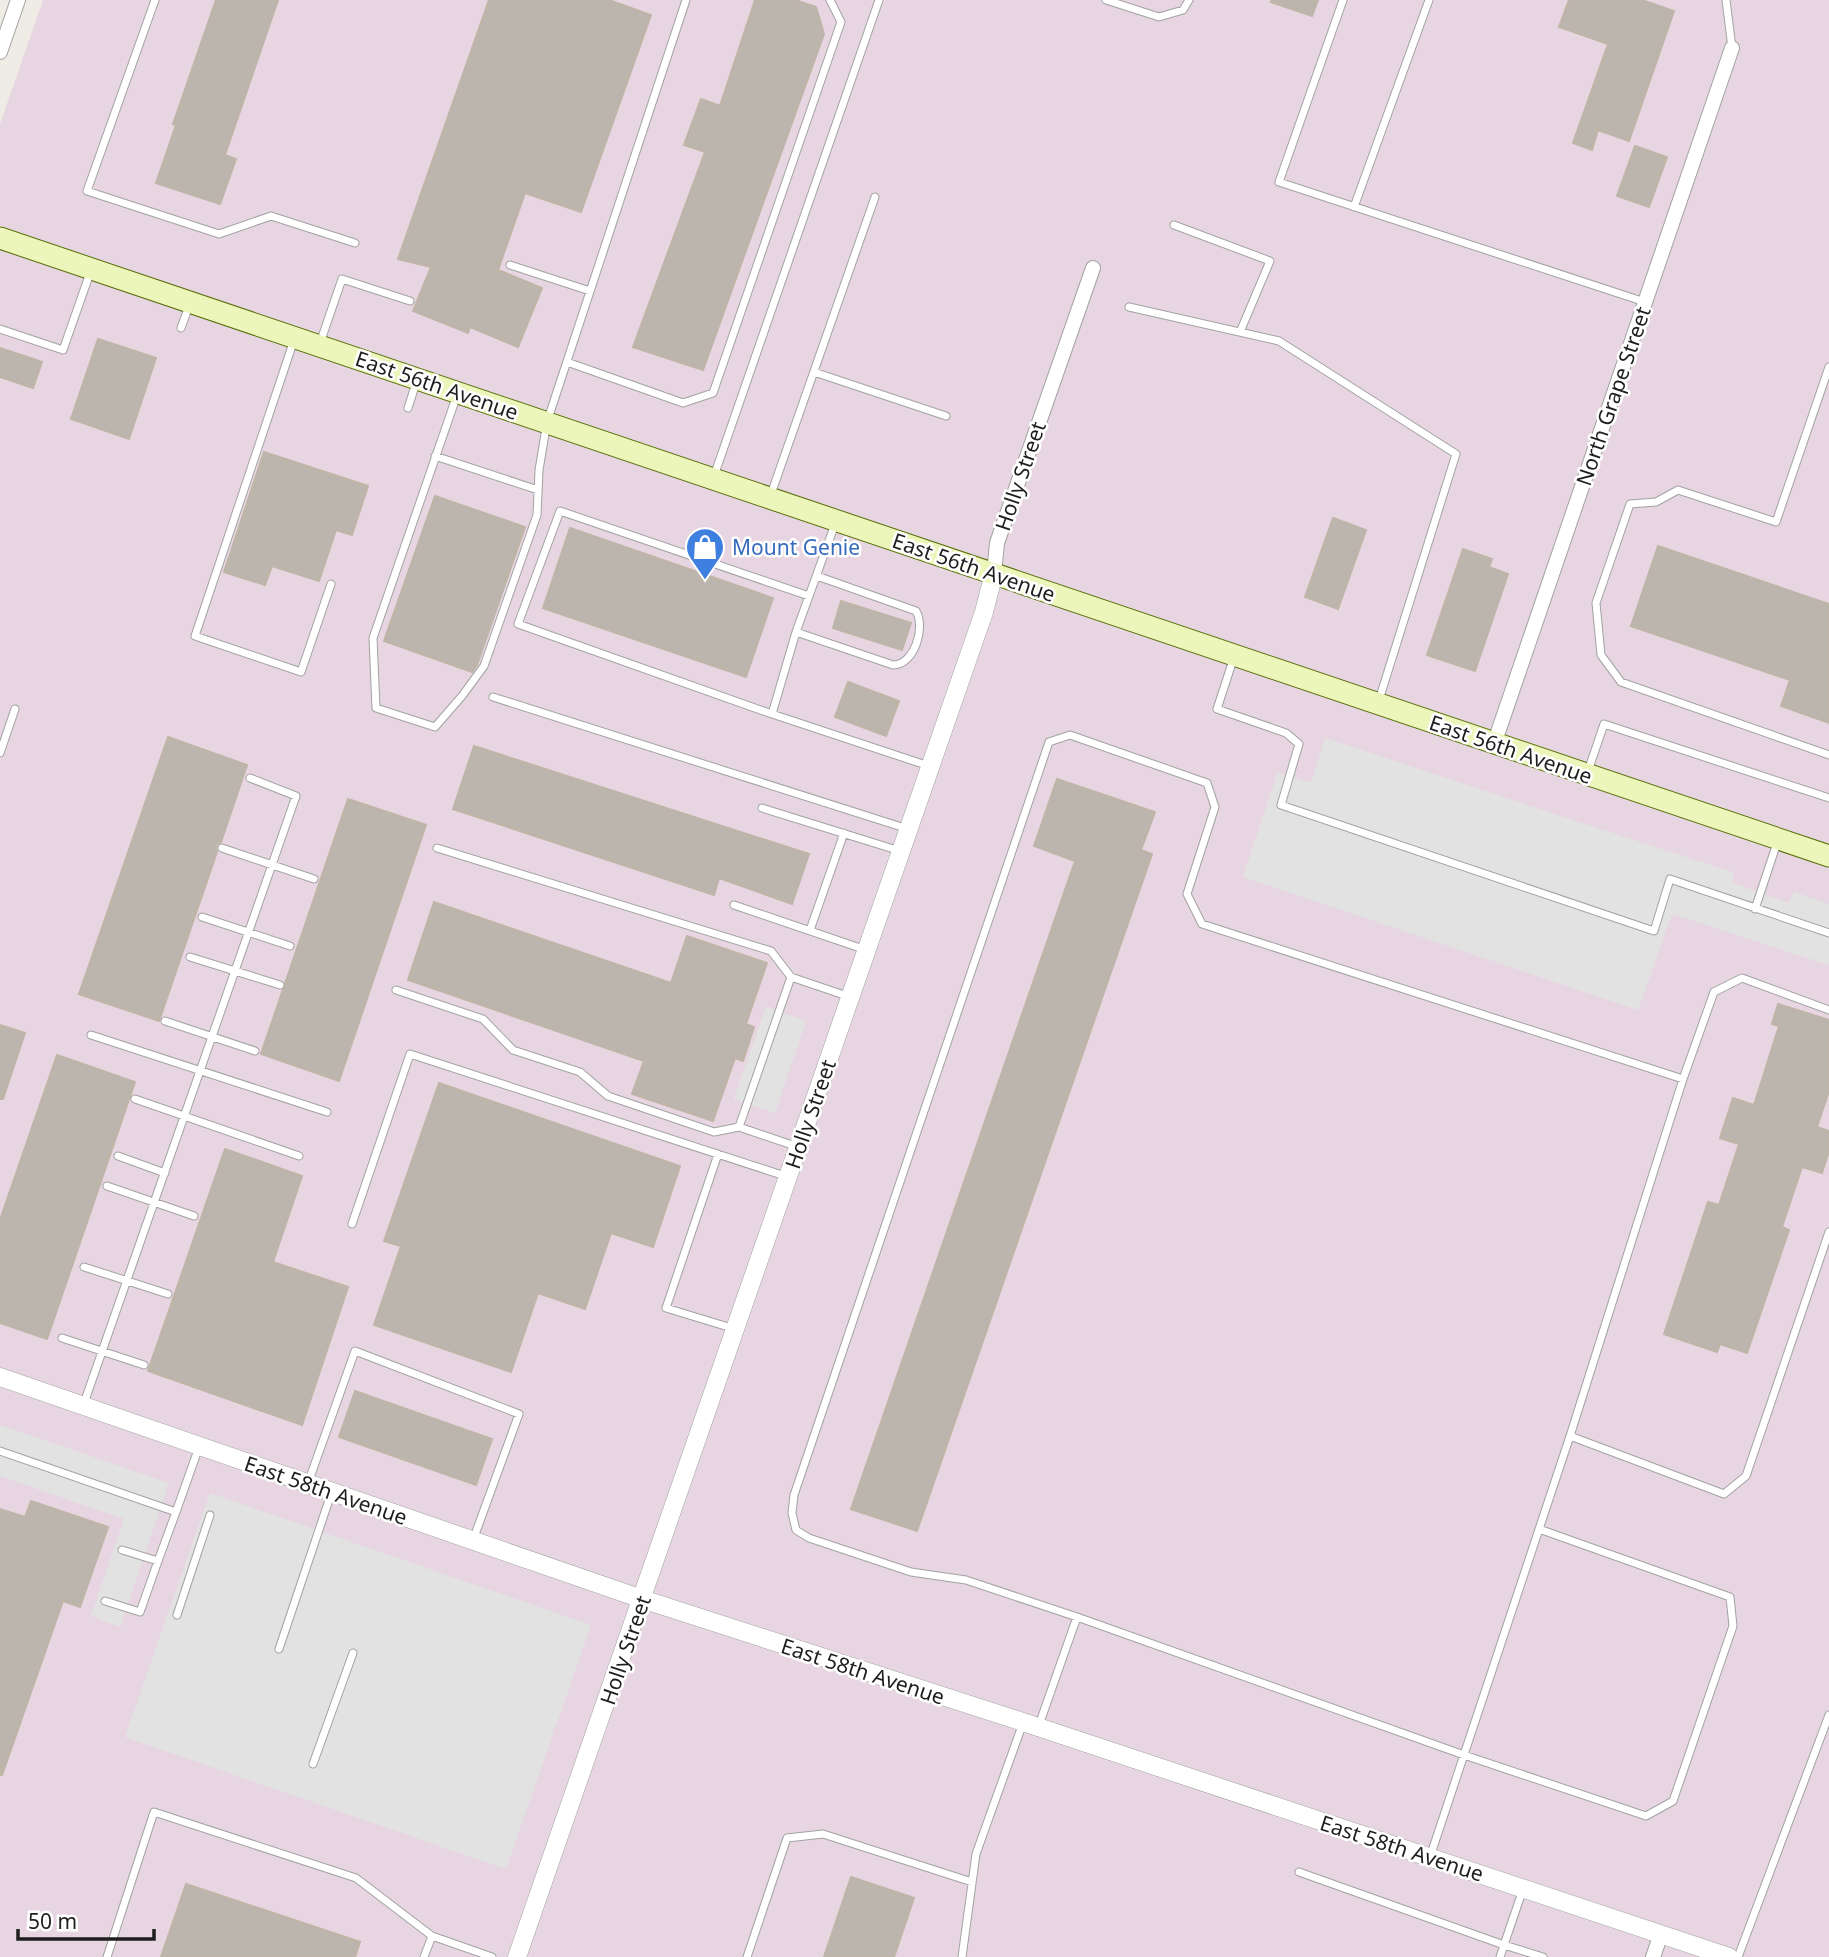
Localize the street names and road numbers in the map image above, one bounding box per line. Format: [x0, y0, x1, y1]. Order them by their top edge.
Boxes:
street label: North Grape Street [1569, 302, 1657, 489]
street label: East 56th Avenue [352, 344, 522, 426]
street label: Holly Street [988, 417, 1052, 534]
street label: East 56th Avenue [889, 526, 1059, 608]
street label: East 56th Avenue [1426, 708, 1596, 790]
street label: Holly Street [778, 1055, 842, 1172]
street label: East 58th Avenue [241, 1449, 411, 1531]
street label: Holly Street [593, 1591, 657, 1708]
street label: East 58th Avenue [778, 1631, 948, 1711]
street label: East 58th Avenue [1317, 1808, 1487, 1888]

